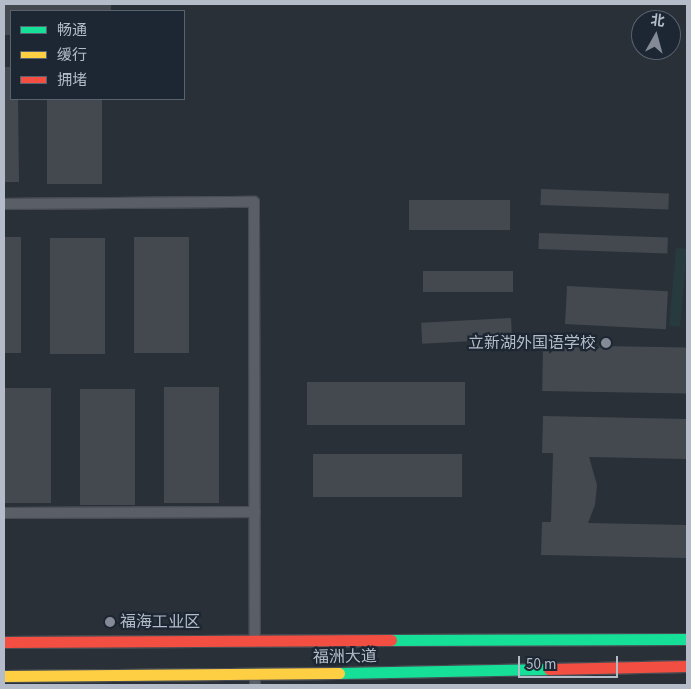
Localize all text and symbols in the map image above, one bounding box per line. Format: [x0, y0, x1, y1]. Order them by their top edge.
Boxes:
legend [10, 10, 185, 100]
north arrow [631, 10, 681, 60]
text: 北 [650, 10, 666, 32]
text: 畅通 [57, 20, 87, 41]
text: 缓行 [57, 45, 87, 66]
text: 拥堵 [57, 70, 87, 91]
place label: 立新湖外国语学校 [468, 333, 596, 353]
marker: 立新湖外国语学校 [600, 337, 612, 349]
place label: 福海工业区 [120, 612, 200, 632]
marker: 福海工业区 [104, 616, 116, 628]
scale bar [521, 646, 621, 678]
street label: 福洲大道 [313, 647, 377, 667]
text: 50 m [526, 654, 556, 675]

